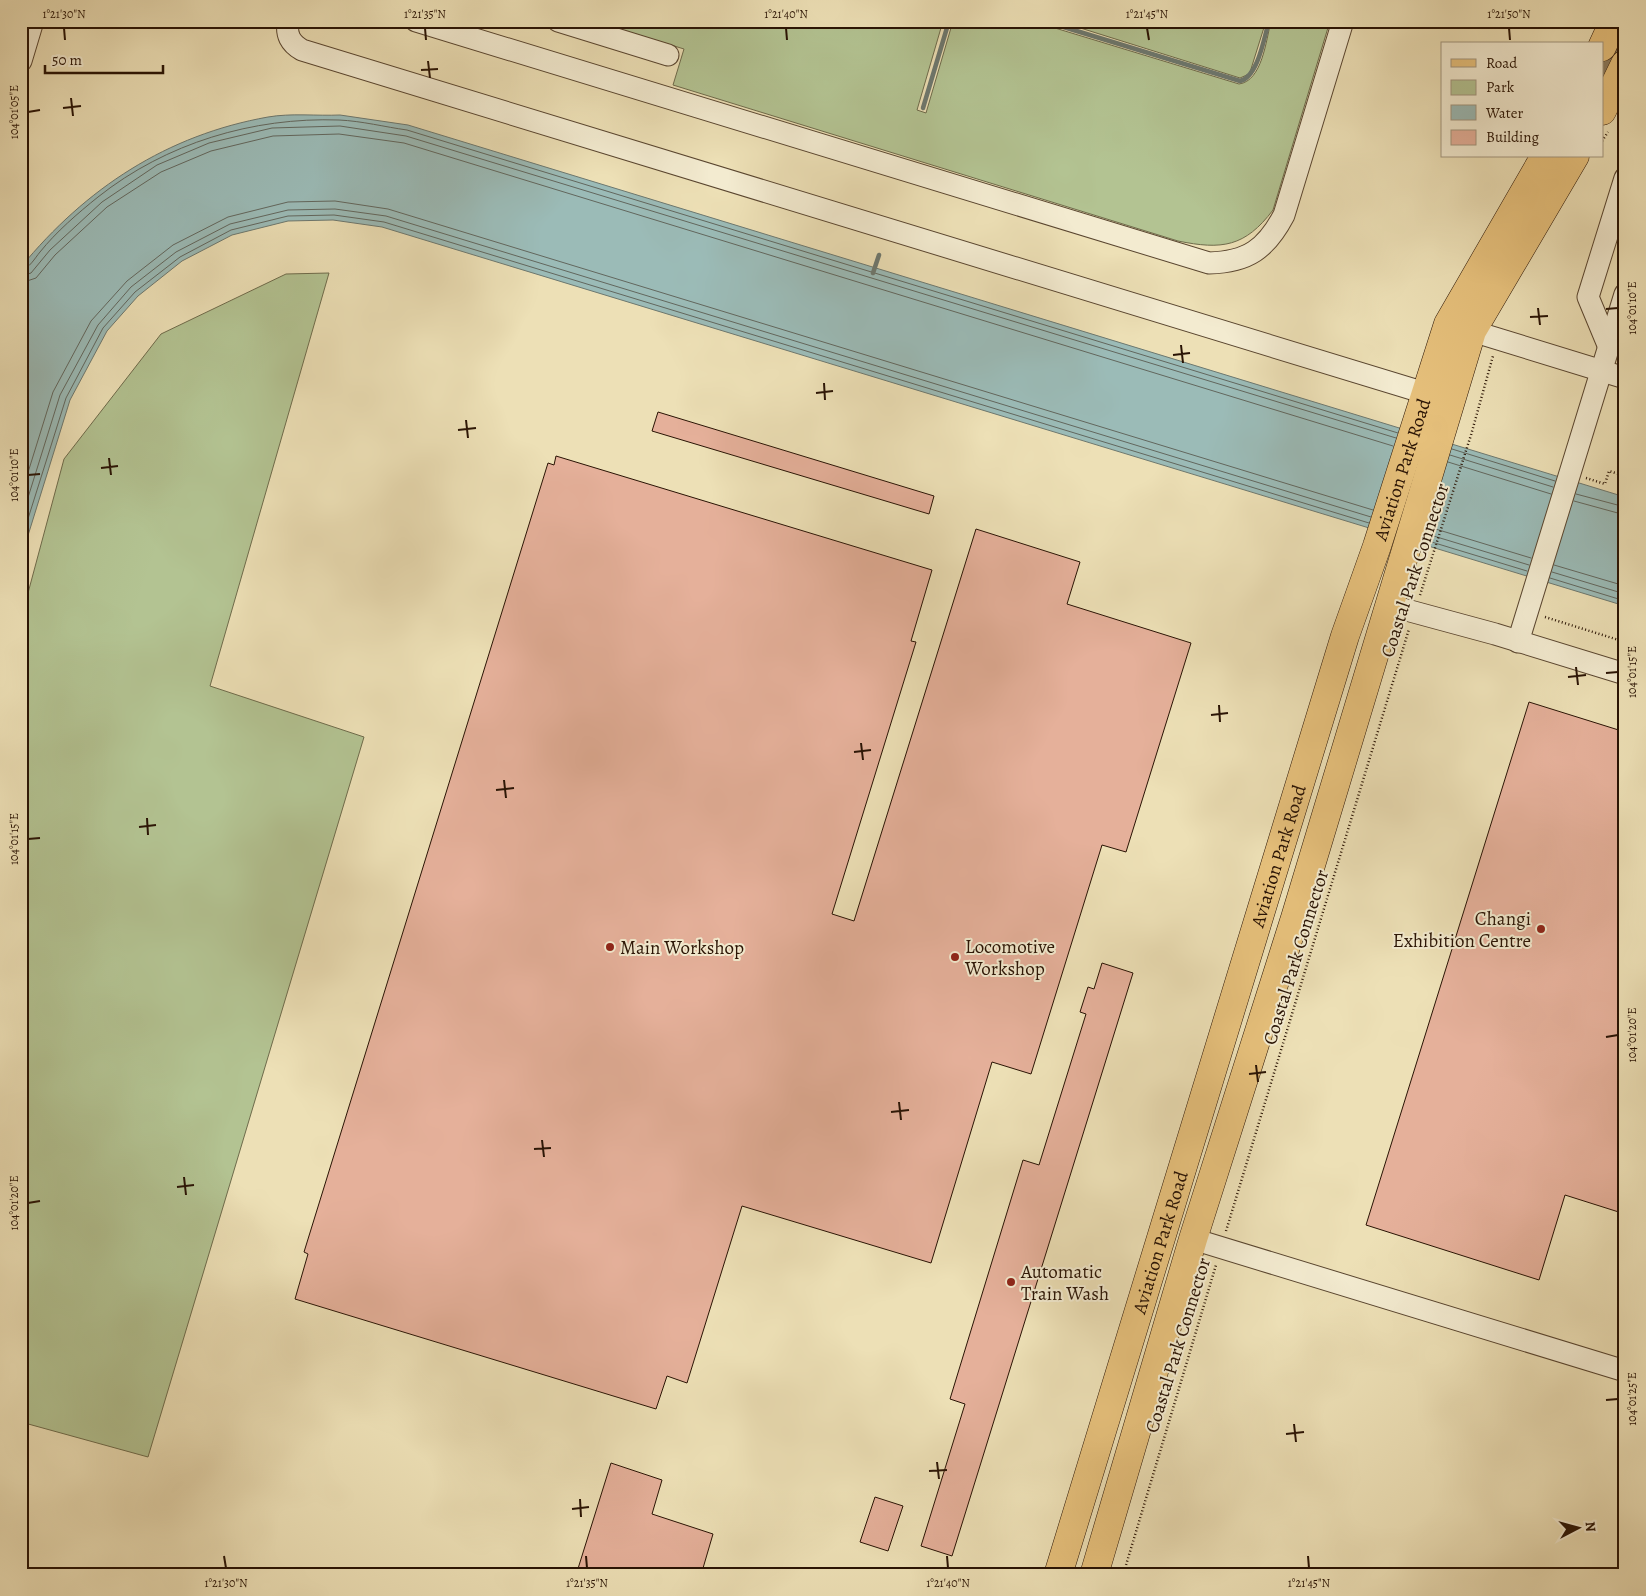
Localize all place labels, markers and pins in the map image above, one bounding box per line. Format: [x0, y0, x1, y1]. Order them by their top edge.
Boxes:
place label: Changi Exhibition Centre [1393, 906, 1531, 954]
marker: Changi Exhibition Centre [1535, 923, 1547, 935]
place label: Locomotive Workshop [964, 934, 1055, 982]
place label: Main Workshop [620, 935, 744, 961]
marker: Main Workshop [604, 941, 616, 953]
marker: Locomotive Workshop [949, 951, 961, 963]
place label: Automatic Train Wash [1020, 1259, 1109, 1307]
marker: Automatic Train Wash [1005, 1276, 1017, 1288]

